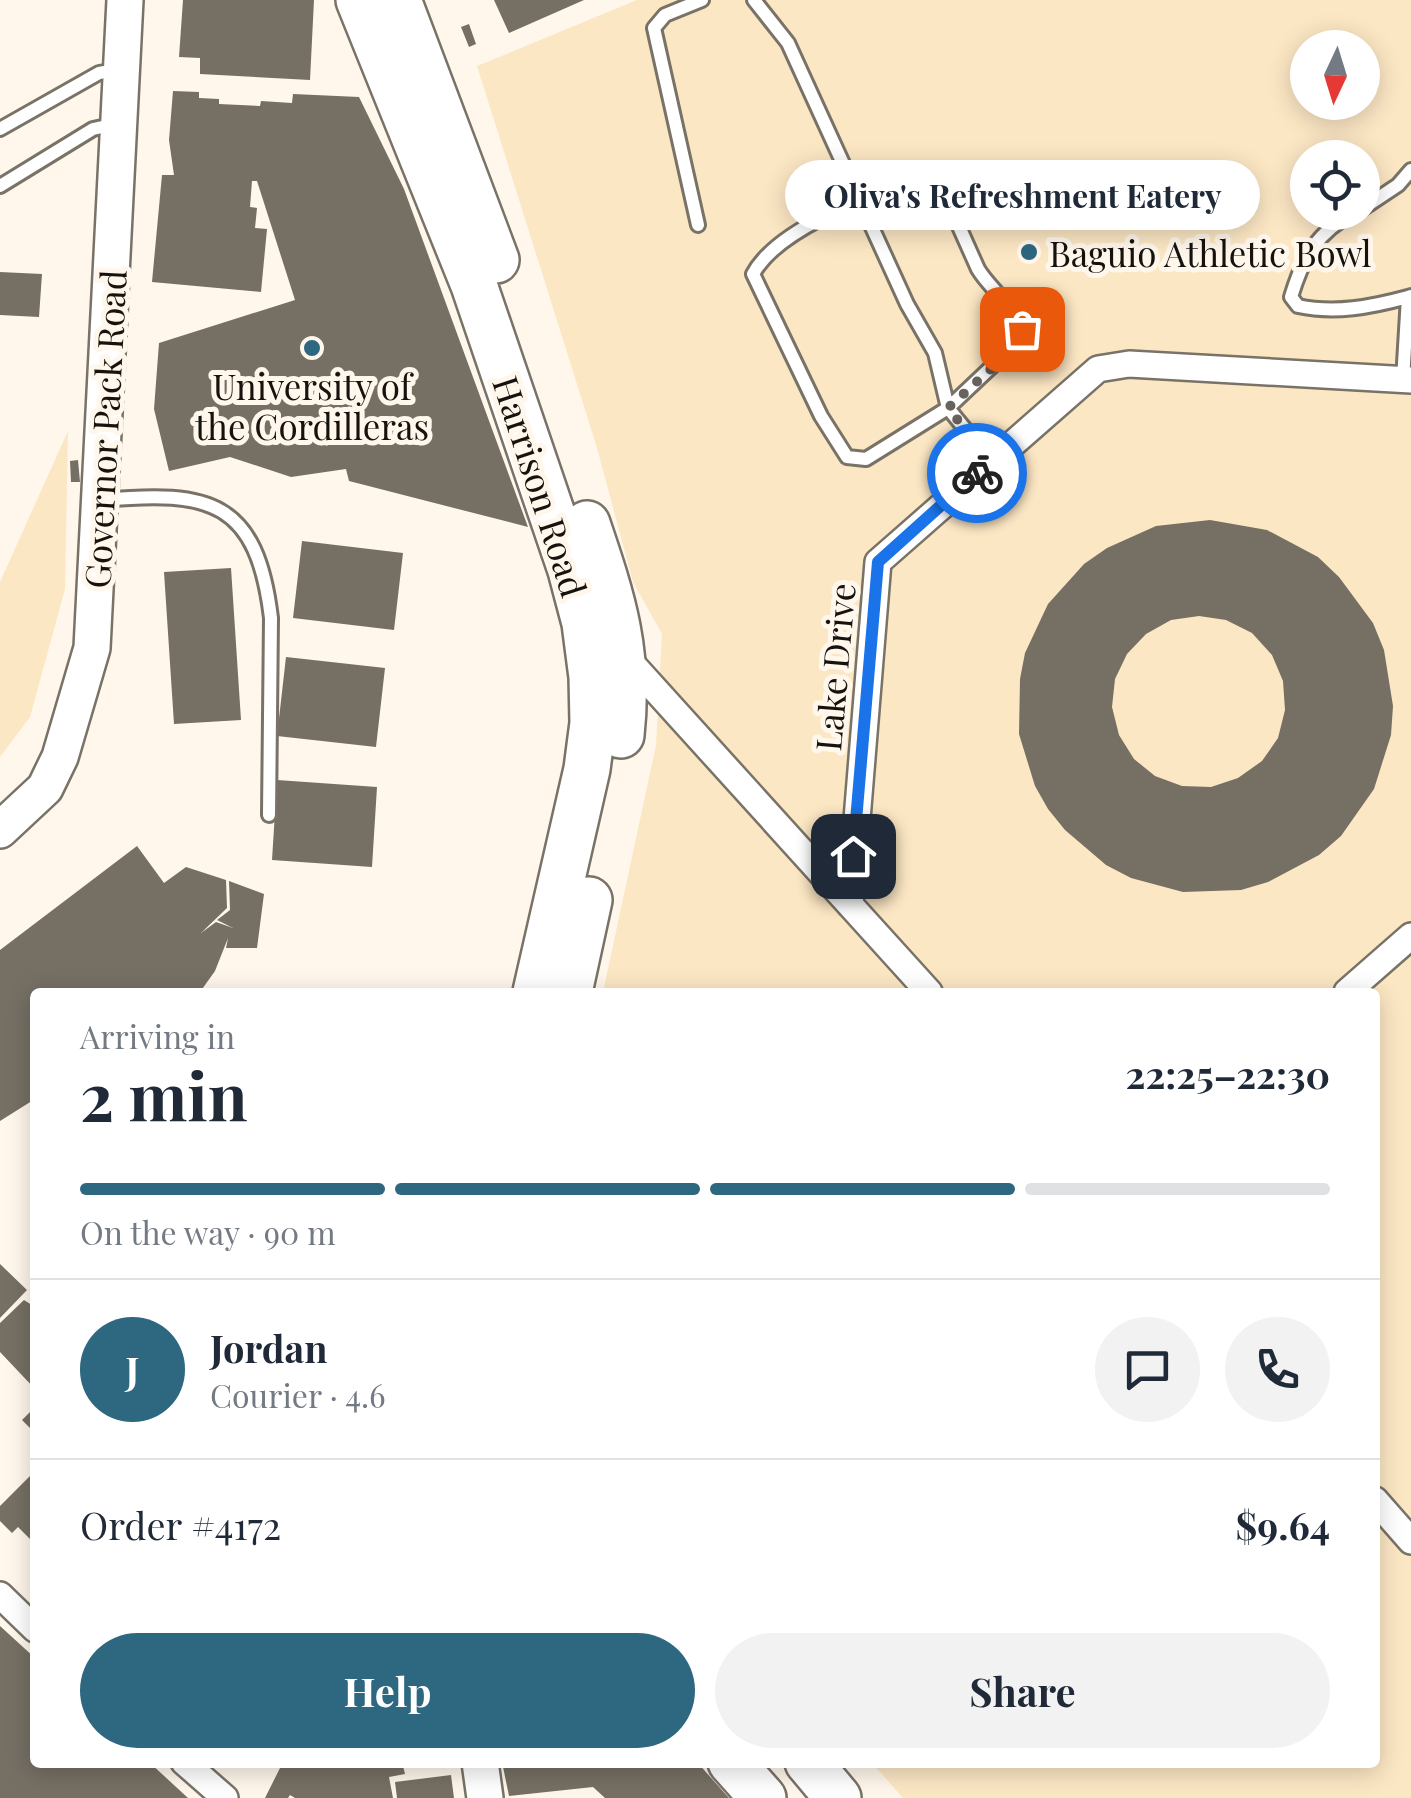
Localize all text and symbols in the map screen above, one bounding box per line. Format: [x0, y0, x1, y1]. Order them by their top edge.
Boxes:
north arrow [1290, 30, 1380, 120]
map controls [1290, 30, 1380, 230]
button: locate [1290, 140, 1380, 230]
callout: Oliva's Refreshment Eatery [784, 159, 1260, 229]
text: Oliva's Refreshment Eatery [823, 173, 1222, 216]
place label: Baguio Athletic Bowl [1049, 229, 1372, 276]
marker: Baguio Athletic Bowl [1018, 241, 1040, 263]
street label: Governor Pack Road [72, 268, 136, 590]
pin [980, 287, 1065, 372]
icon: bag [995, 302, 1050, 357]
marker: University of the Cordilleras [301, 337, 323, 359]
place label: University of the Cordilleras [195, 362, 429, 449]
street label: Harrison Road [483, 370, 599, 602]
courier [927, 423, 1027, 523]
icon: bike [950, 446, 1005, 501]
street label: Lake Drive [803, 581, 865, 753]
pin [811, 814, 896, 899]
icon: home [826, 829, 881, 884]
text: Arriving in [80, 1014, 235, 1057]
text: 22:25–22:30 [1126, 1048, 1330, 1099]
text: 2 min [80, 1051, 248, 1137]
text: On the way · 90 m [80, 1210, 336, 1253]
button: chat [1095, 1317, 1200, 1422]
button: phone [1225, 1317, 1330, 1422]
text: Jordan [210, 1322, 328, 1373]
text: J [126, 1344, 139, 1395]
text: Courier · 4.6 [210, 1373, 386, 1416]
text: Order #4172 [80, 1499, 281, 1550]
text: $9.64 [1236, 1499, 1330, 1550]
button: Help [80, 1633, 695, 1748]
button: Share [715, 1633, 1330, 1748]

